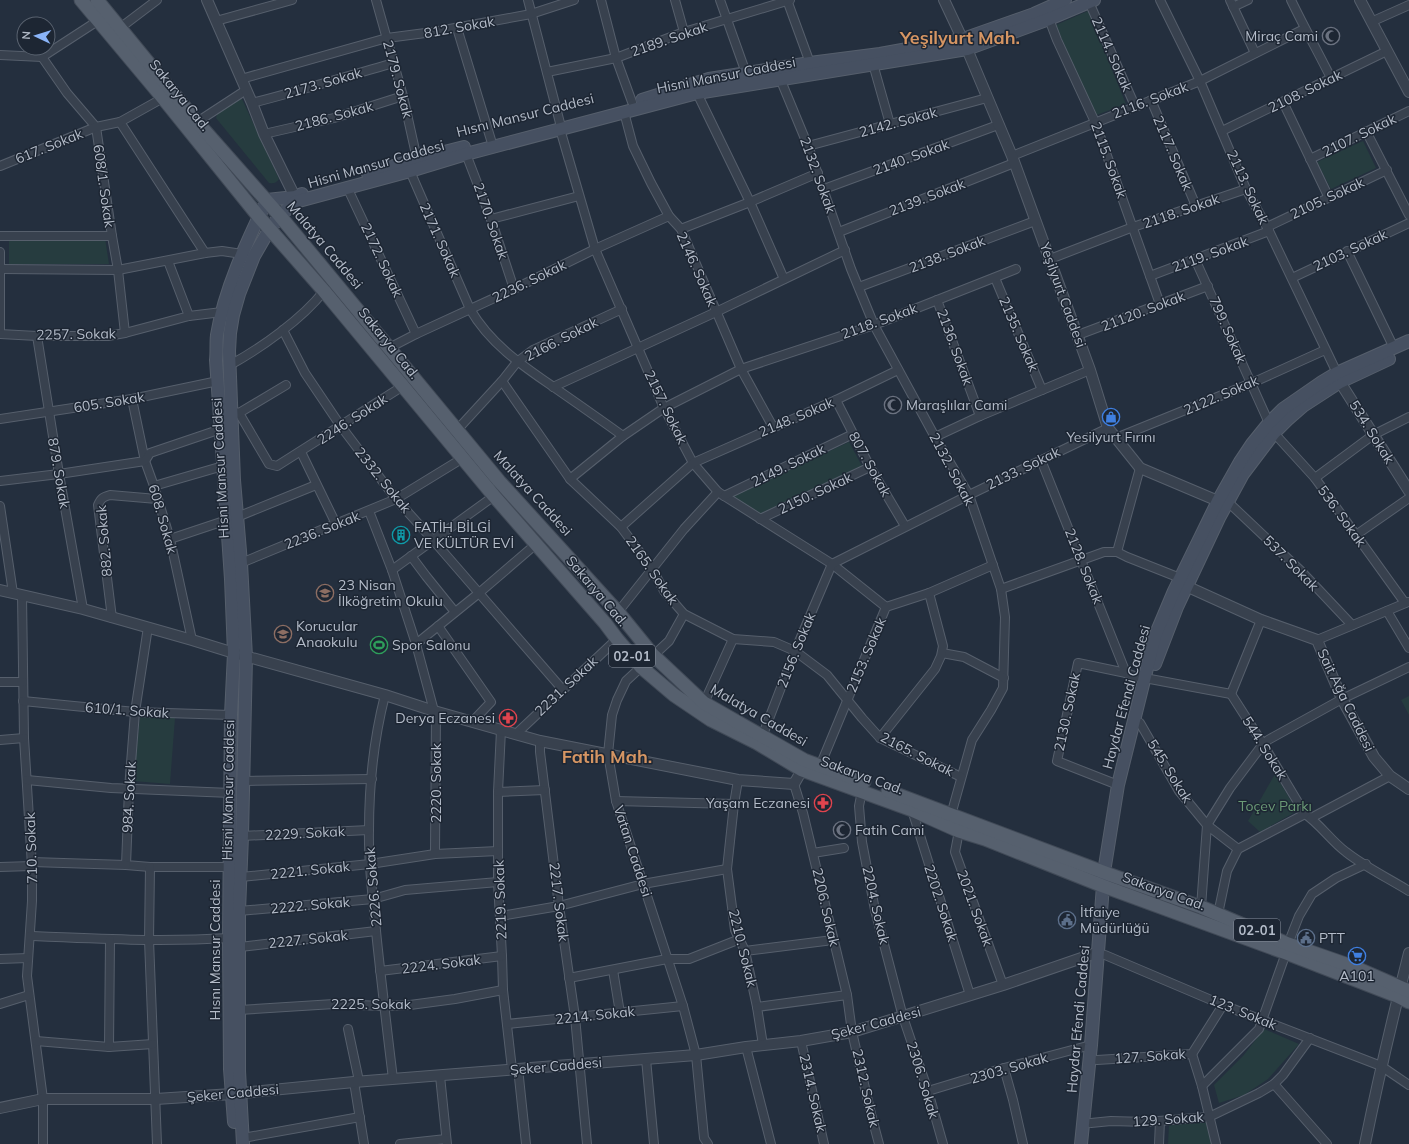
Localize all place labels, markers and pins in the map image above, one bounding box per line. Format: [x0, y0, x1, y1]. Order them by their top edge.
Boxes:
mosque icon: Miraç Cami [1321, 26, 1341, 46]
place label: Miraç Cami [1245, 27, 1318, 45]
mosque icon: Maraşlılar Cami [883, 395, 903, 415]
place label: Maraşlılar Cami [906, 396, 1007, 414]
shop icon: Yesilyurt Fırını [1101, 407, 1121, 427]
place label: Yesilyurt Fırını [1065, 428, 1156, 446]
place label: FATİH BİLGİ VE KÜLTÜR EVİ [414, 518, 514, 552]
building icon: FATİH BİLGİ VE KÜLTÜR EVİ [391, 525, 411, 545]
place label: 23 Nisan İlköğretim Okulu [338, 576, 443, 610]
school or university icon: 23 Nisan İlköğretim Okulu [315, 583, 335, 603]
place label: Korucular Anaokulu [296, 617, 359, 651]
school or university icon: Korucular Anaokulu [273, 624, 293, 644]
sports icon: Spor Salonu [369, 635, 389, 655]
place label: Spor Salonu [392, 636, 471, 654]
pharmacy icon: Derya Eczanesi [498, 708, 518, 728]
place label: Derya Eczanesi [395, 709, 495, 727]
pharmacy icon: Yaşam Eczanesi [813, 793, 833, 813]
place label: Yaşam Eczanesi [705, 794, 810, 812]
mosque icon: Fatih Cami [832, 820, 852, 840]
place label: Fatih Cami [855, 821, 924, 839]
place label: İtfaiye Müdürlüğü [1080, 903, 1150, 937]
public building icon: İtfaiye Müdürlüğü [1057, 910, 1077, 930]
public building icon: PTT [1296, 928, 1316, 948]
place label: PTT [1319, 929, 1345, 947]
supermarket icon: A101 [1347, 946, 1367, 966]
place label: A101 [1339, 967, 1375, 985]

